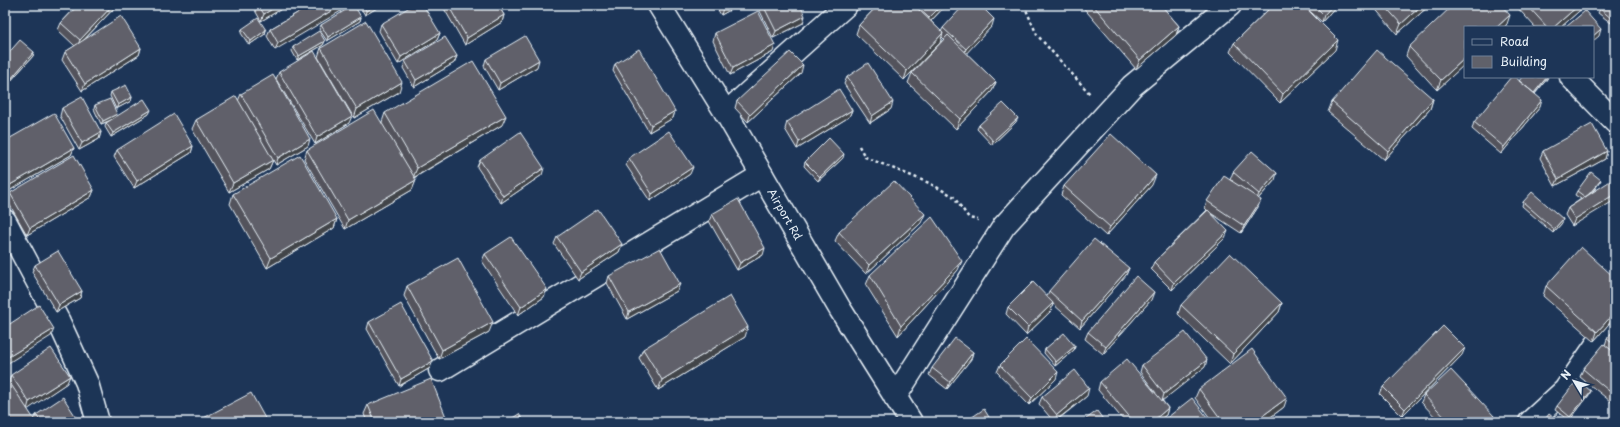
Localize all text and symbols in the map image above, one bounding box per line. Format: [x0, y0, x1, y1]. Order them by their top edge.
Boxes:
legend [1464, 26, 1594, 78]
text: Road [1500, 32, 1529, 50]
text: Building [1500, 52, 1547, 70]
street label: Airport Rd [764, 185, 807, 243]
north arrow [1554, 361, 1594, 401]
text: N [1556, 366, 1575, 383]

